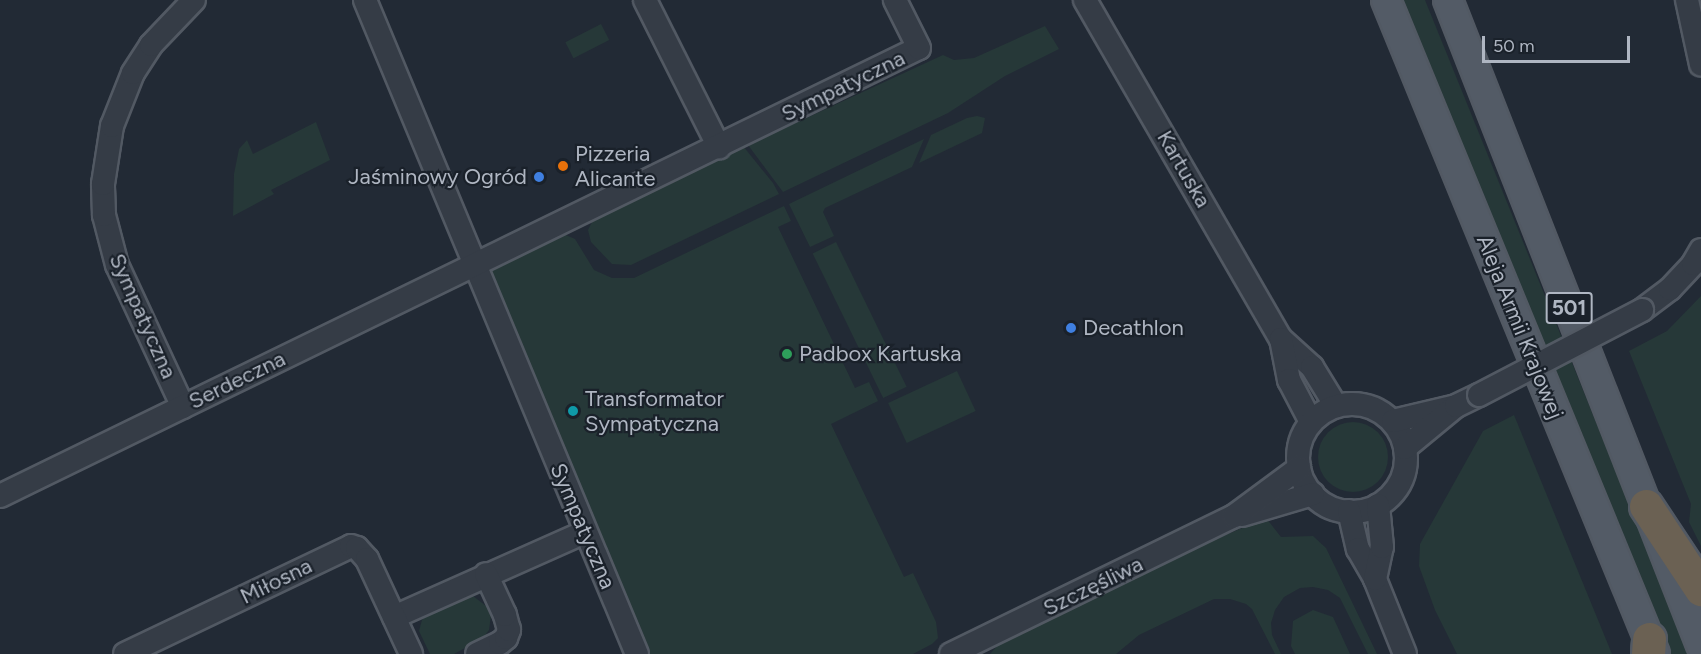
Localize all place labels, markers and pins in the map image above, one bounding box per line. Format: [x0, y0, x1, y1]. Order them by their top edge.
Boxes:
place label: Pizzeria Alicante [575, 140, 656, 192]
marker: Pizzeria Alicante [556, 159, 570, 173]
place label: Jaśminowy Ogród [348, 164, 527, 190]
marker: Jaśminowy Ogród [532, 170, 546, 184]
place label: Decathlon [1083, 315, 1184, 341]
marker: Decathlon [1064, 321, 1078, 335]
place label: Padbox Kartuska [799, 341, 961, 367]
marker: Padbox Kartuska [780, 347, 794, 361]
place label: Transformator Sympatyczna [585, 385, 724, 436]
marker: Transformator Sympatyczna [566, 404, 580, 418]

